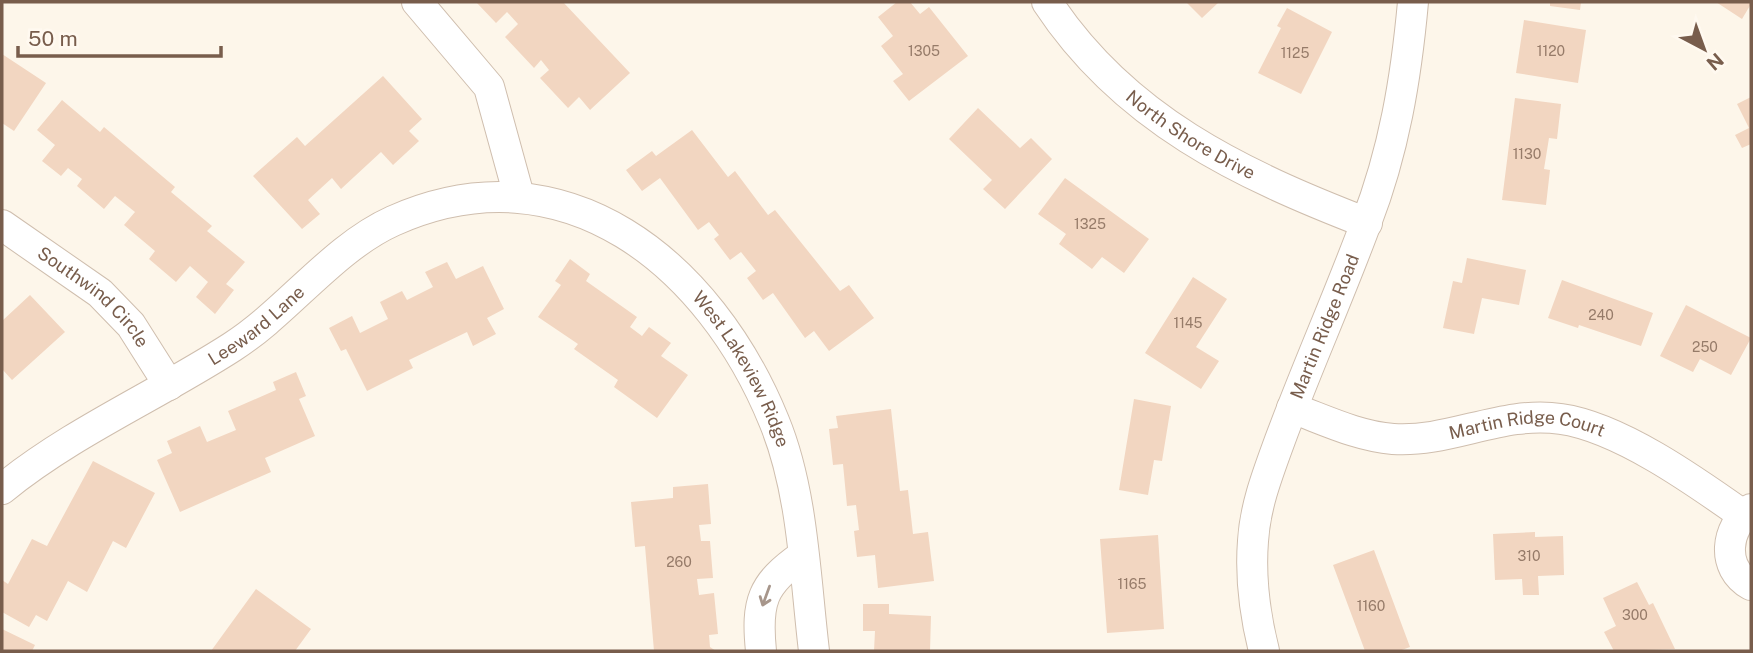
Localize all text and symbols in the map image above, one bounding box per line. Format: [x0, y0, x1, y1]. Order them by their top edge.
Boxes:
scale bar [18, 14, 220, 58]
north arrow [1669, 14, 1739, 84]
text: 50 m [28, 26, 78, 51]
house number: 1305 [908, 43, 940, 59]
house number: 1120 [1537, 43, 1565, 59]
house number: 1125 [1281, 45, 1309, 61]
text: N [1702, 49, 1728, 75]
street label: North Shore Drive [1122, 86, 1259, 183]
house number: 1130 [1513, 146, 1541, 162]
house number: 1325 [1074, 216, 1106, 232]
street label: Southwind Circle [34, 242, 153, 351]
street label: Martin Ridge Road [1286, 251, 1363, 402]
street label: Leeward Lane [204, 281, 309, 369]
street label: West Lakeview Ridge [688, 287, 794, 450]
house number: 240 [1588, 307, 1614, 323]
house number: 1145 [1173, 315, 1203, 331]
house number: 250 [1692, 339, 1718, 355]
street label: Martin Ridge Court [1447, 406, 1608, 443]
house number: 310 [1517, 548, 1541, 564]
house number: 260 [666, 554, 692, 570]
house number: 1165 [1117, 576, 1147, 592]
one-way arrow [759, 585, 771, 606]
house number: 1160 [1357, 598, 1385, 614]
house number: 300 [1622, 607, 1648, 623]

